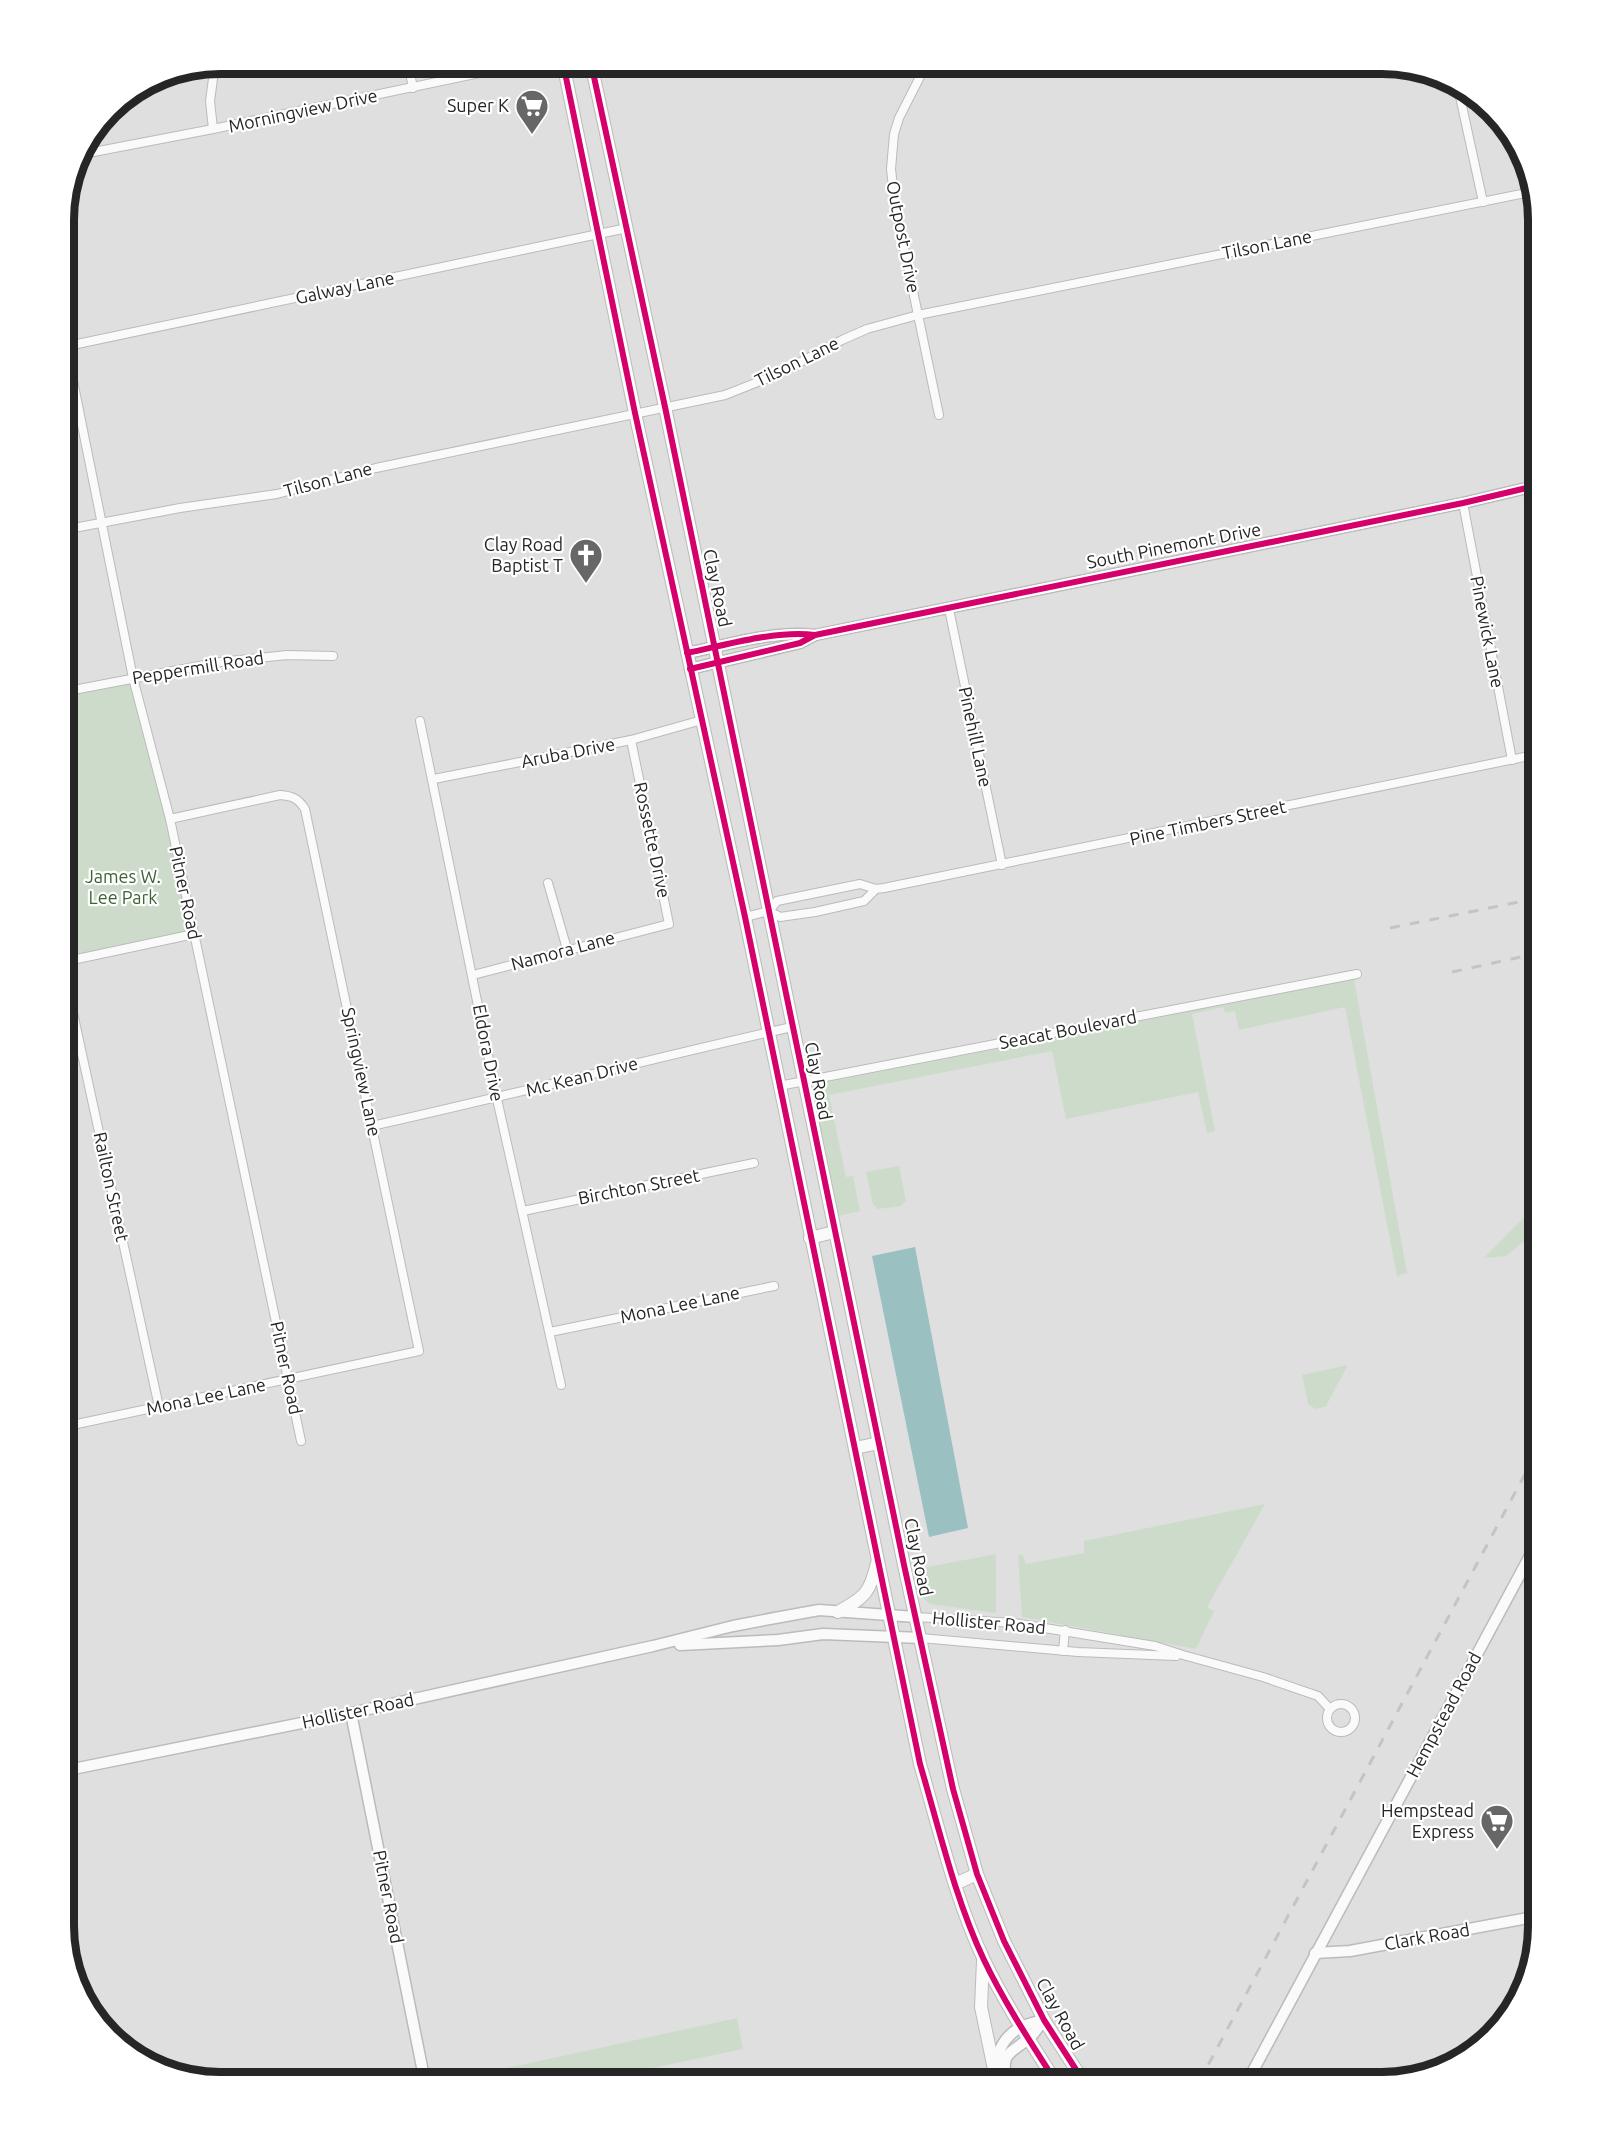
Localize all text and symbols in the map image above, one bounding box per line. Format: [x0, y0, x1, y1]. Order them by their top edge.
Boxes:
street label: Morningview Drive [226, 84, 379, 136]
supermarket icon: Super K [514, 88, 550, 135]
place label: Super K [447, 95, 509, 115]
street label: Outpost Drive [883, 179, 925, 295]
street label: Tilson Lane [1220, 226, 1313, 263]
street label: Galway Lane [294, 267, 396, 307]
street label: Tilson Lane [751, 332, 842, 390]
street label: Tilson Lane [281, 458, 374, 500]
street label: South Pinemont Drive [1085, 518, 1263, 572]
place label: Clay Road Baptist T [484, 534, 563, 575]
church icon: Clay Road Baptist T [568, 537, 604, 584]
street label: Clay Road [700, 547, 736, 629]
street label: Pinewick Lane [1467, 574, 1509, 690]
street label: Peppermill Road [131, 647, 265, 687]
street label: Pinehill Lane [956, 685, 996, 789]
street label: Aruba Drive [519, 733, 616, 771]
street label: Rossette Drive [631, 780, 675, 900]
street label: Pine Timbers Street [1128, 796, 1288, 848]
street label: Pitner Road [166, 844, 206, 941]
park label: James W. Lee Park [85, 866, 161, 907]
street label: Namora Lane [508, 927, 617, 974]
street label: Eldora Drive [470, 1003, 508, 1103]
street label: Springview Lane [339, 1005, 385, 1138]
street label: Seacat Boulevard [997, 1006, 1138, 1052]
street label: Clay Road [802, 1040, 836, 1122]
street label: Mc Kean Drive [524, 1052, 640, 1100]
street label: Railton Street [91, 1130, 133, 1244]
street label: Birchton Street [576, 1164, 701, 1208]
street label: Mona Lee Lane [618, 1282, 741, 1326]
street label: Pitner Road [267, 1319, 307, 1416]
street label: Mona Lee Lane [144, 1374, 267, 1418]
street label: Clay Road [901, 1516, 937, 1598]
street label: Hollister Road [931, 1607, 1047, 1637]
street label: Hempstead Road [1402, 1649, 1485, 1780]
street label: Hollister Road [300, 1688, 416, 1732]
place label: Hempstead Express [1381, 1800, 1474, 1841]
supermarket icon: Hempstead Express [1479, 1803, 1515, 1850]
street label: Pitner Road [370, 1848, 408, 1945]
street label: Clark Road [1382, 1919, 1471, 1953]
street label: Clay Road [1033, 1974, 1089, 2053]

